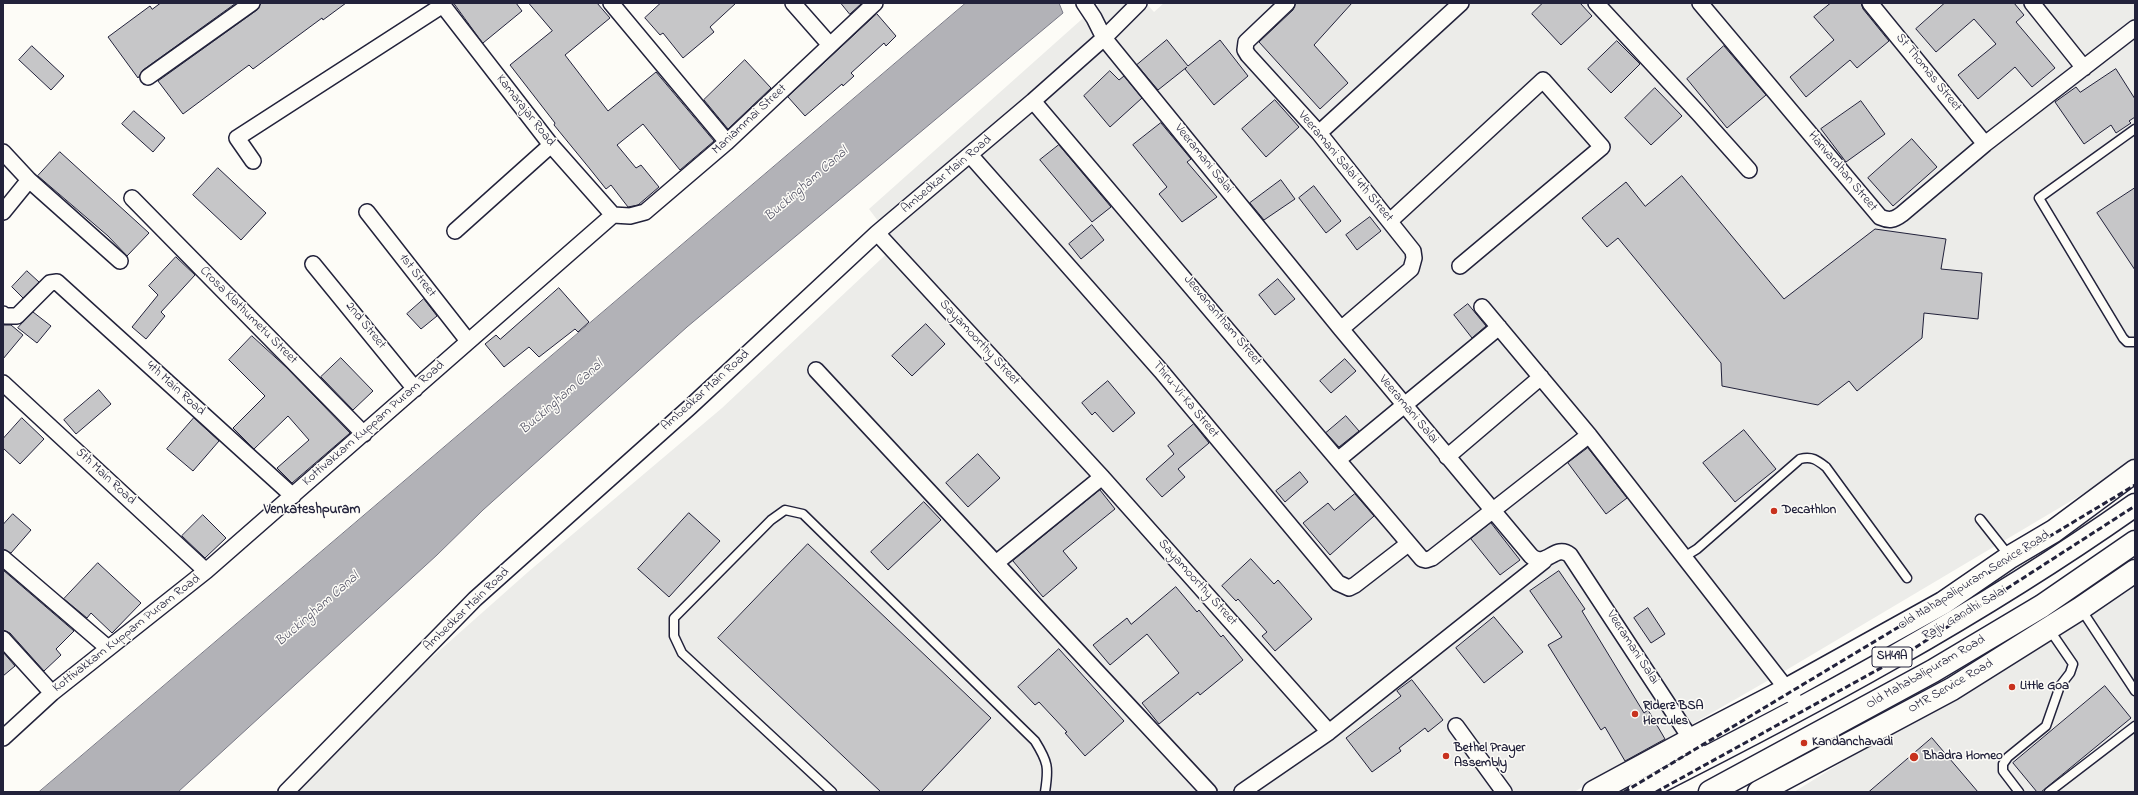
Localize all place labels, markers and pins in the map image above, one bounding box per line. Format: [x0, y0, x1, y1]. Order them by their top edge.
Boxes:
place label: Decathlon [1782, 503, 1836, 519]
marker: Decathlon [1769, 506, 1779, 516]
place label: Little Goa [2020, 679, 2069, 695]
marker: Little Goa [2007, 682, 2017, 692]
place label: Riderz BSA Hercules [1643, 699, 1703, 730]
marker: Riderz BSA Hercules [1630, 709, 1640, 719]
place label: Kandanchavadi [1812, 735, 1893, 751]
marker: Kandanchavadi [1799, 738, 1809, 748]
place label: Bethel Prayer Assembly [1454, 741, 1525, 772]
place label: Bhadra Homeo [1923, 749, 2003, 765]
marker: Bethel Prayer Assembly [1441, 751, 1451, 761]
marker: Bhadra Homeo [1908, 751, 1920, 763]

